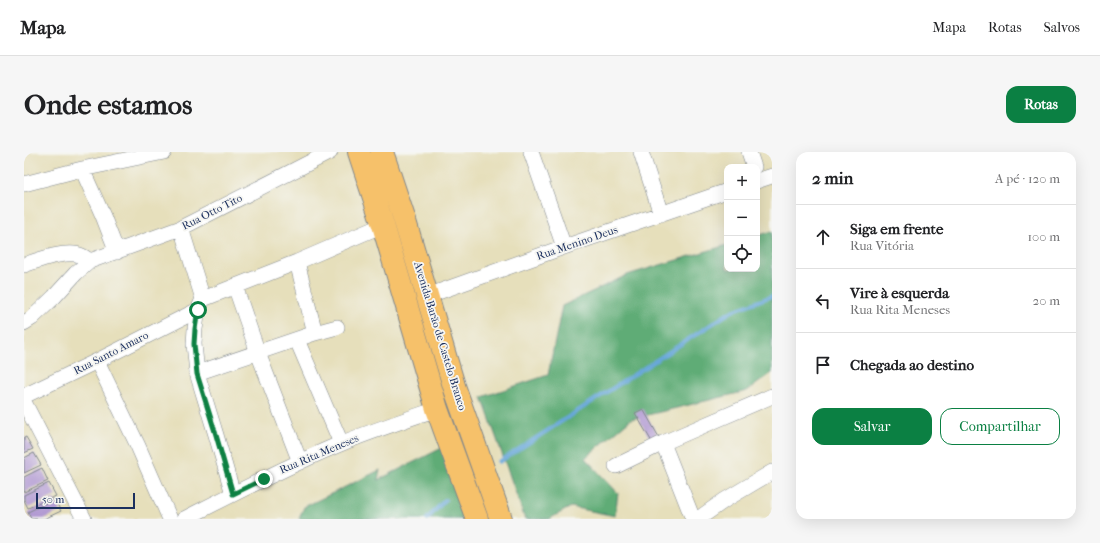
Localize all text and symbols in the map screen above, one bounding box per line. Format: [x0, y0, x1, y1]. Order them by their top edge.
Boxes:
text: Mapa [20, 17, 65, 39]
text: Mapa [933, 19, 966, 36]
text: Rotas [988, 19, 1022, 36]
text: Salvos [1044, 19, 1080, 36]
button: Rotas [1006, 86, 1076, 123]
text: Onde estamos [24, 88, 192, 121]
map controls [724, 164, 760, 272]
button: + [724, 164, 760, 200]
text: 2 min [812, 168, 853, 188]
text: A pé · 120 m [995, 171, 1060, 186]
street label: Rua Otto Tito [180, 191, 245, 233]
button: − [724, 200, 760, 236]
text: Siga em frente [850, 220, 943, 238]
street label: Rua Menino Deus [535, 223, 619, 263]
icon: ahead [812, 226, 834, 248]
text: 100 m [1027, 229, 1060, 244]
button: locate [724, 236, 760, 272]
text: Rua Vitória [850, 238, 914, 253]
street label: Avenida Barão de Castelo Branco [411, 259, 469, 412]
text: Vire à esquerda [850, 284, 949, 302]
icon: left [812, 290, 834, 312]
text: 20 m [1033, 293, 1060, 308]
route start [189, 301, 207, 319]
text: Rua Rita Meneses [850, 302, 950, 317]
street label: Rua Santo Amaro [72, 328, 151, 377]
icon: arrive [812, 354, 834, 376]
text: Chegada ao destino [850, 356, 974, 374]
button: Salvar [812, 408, 932, 445]
button: Compartilhar [940, 408, 1060, 445]
street label: Rua Rita Meneses [277, 431, 361, 477]
route end [255, 470, 273, 488]
scale bar [36, 491, 135, 510]
text: 50 m [42, 493, 64, 506]

